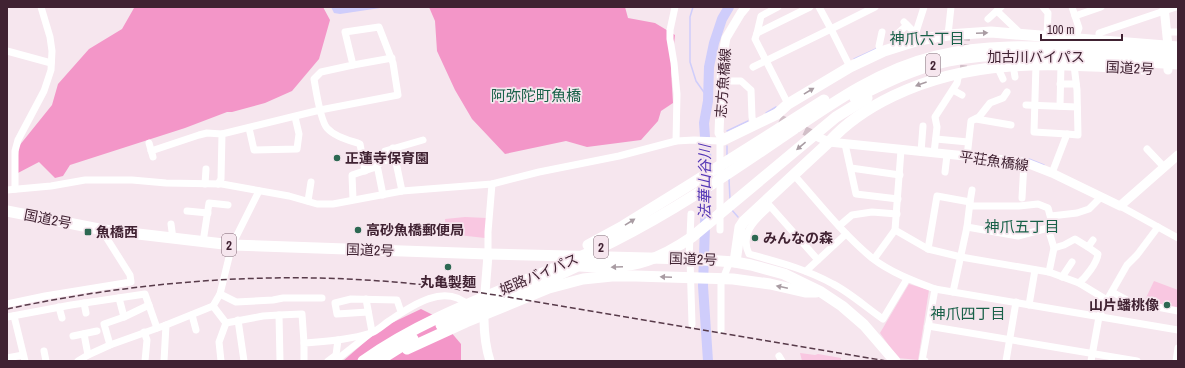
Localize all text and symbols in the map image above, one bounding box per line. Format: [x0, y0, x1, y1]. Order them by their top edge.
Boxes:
scale bar [1041, 16, 1122, 42]
text: 100 m [1047, 22, 1074, 38]
district label: 神爪六丁目 [889, 28, 965, 49]
one-way arrow [976, 29, 988, 36]
street label: 志方魚橋線 [712, 47, 734, 119]
street label: 加古川バイパス [987, 48, 1085, 66]
road number: 2 [926, 54, 940, 76]
street label: 国道2号 [1105, 58, 1155, 78]
one-way arrow [915, 82, 927, 88]
district label: 阿弥陀町魚橋 [491, 85, 581, 106]
one-way arrow [803, 88, 815, 95]
one-way arrow [795, 142, 806, 151]
water label: 法華山谷川 [694, 143, 715, 220]
street label: 平荘魚橋線 [958, 147, 1030, 175]
place label: 正蓮寺保育園 [345, 149, 429, 167]
marker: 正蓮寺保育園 [332, 153, 342, 163]
street label: 国道2号 [23, 206, 73, 232]
district label: 神爪五丁目 [984, 216, 1060, 237]
one-way arrow [625, 218, 635, 226]
place label: 高砂魚橋郵便局 [366, 221, 464, 239]
place label: 魚橋西 [96, 223, 138, 241]
marker: 高砂魚橋郵便局 [353, 225, 363, 235]
marker: 魚橋西 [83, 227, 93, 237]
place label: みんなの森 [763, 229, 833, 247]
marker: みんなの森 [750, 233, 760, 243]
road number: 2 [222, 234, 236, 256]
road number: 2 [594, 236, 608, 258]
street label: 国道2号 [346, 240, 394, 260]
street label: 姫路バイパス [497, 249, 581, 299]
street label: 国道2号 [669, 249, 717, 269]
marker: 丸亀製麺 [443, 262, 453, 272]
one-way arrow [611, 263, 623, 270]
place label: 丸亀製麺 [420, 273, 476, 291]
one-way arrow [659, 274, 672, 280]
one-way arrow [776, 283, 789, 289]
place label: 山片蟠桃像 [1089, 296, 1159, 314]
marker: 山片蟠桃像 [1162, 300, 1172, 310]
district label: 神爪四丁目 [930, 303, 1006, 324]

